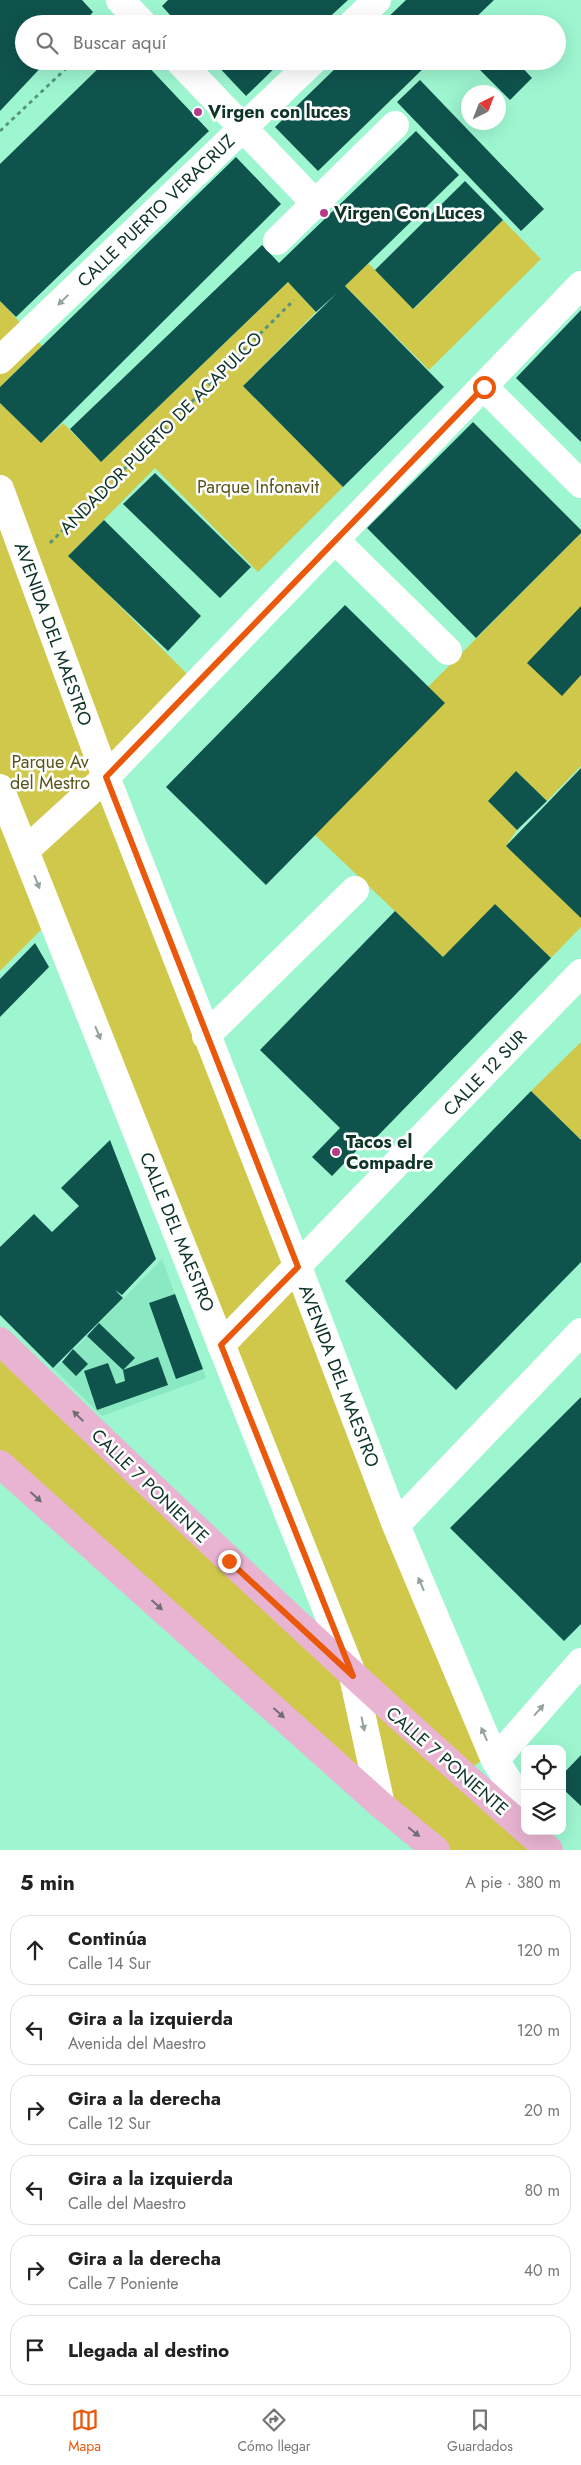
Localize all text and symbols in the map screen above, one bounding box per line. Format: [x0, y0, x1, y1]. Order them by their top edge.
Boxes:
search box [15, 15, 566, 70]
icon: search [33, 29, 61, 57]
text: Buscar aquí [73, 29, 167, 56]
north arrow [461, 85, 506, 130]
place label: Virgen con luces [207, 99, 348, 125]
marker: Virgen con luces [192, 106, 204, 118]
street label: CALLE PUERTO VERACRUZ [71, 128, 241, 293]
place label: Virgen Con Luces [333, 200, 482, 226]
marker: Virgen Con Luces [318, 207, 330, 219]
one-way arrow [57, 294, 69, 306]
street label: ANDADOR PUERTO DE ACAPULCO [54, 326, 268, 540]
route start [473, 376, 496, 399]
park label: Parque Infonavit [197, 474, 320, 500]
street label: AVENIDA DEL MAESTRO [8, 539, 98, 729]
park label: Parque Av del Mestro [10, 749, 90, 796]
one-way arrow [33, 875, 41, 890]
street label: CALLE 12 SUR [437, 1024, 533, 1122]
one-way arrow [94, 1026, 102, 1040]
place label: Tacos el Compadre [346, 1129, 433, 1176]
marker: Tacos el Compadre [330, 1146, 342, 1158]
street label: CALLE DEL MAESTRO [133, 1148, 221, 1316]
street label: AVENIDA DEL MAESTRO [292, 1281, 386, 1471]
one-way arrow [72, 1410, 84, 1422]
street label: CALLE 7 PONIENTE [85, 1423, 215, 1549]
one-way arrow [30, 1491, 43, 1502]
route end [218, 1550, 241, 1573]
one-way arrow [416, 1577, 424, 1591]
one-way arrow [151, 1599, 163, 1611]
street label: CALLE 7 PONIENTE [380, 1700, 514, 1822]
one-way arrow [533, 1704, 544, 1716]
one-way arrow [272, 1708, 285, 1719]
one-way arrow [360, 1717, 368, 1733]
one-way arrow [479, 1727, 487, 1741]
map controls [521, 1745, 566, 1835]
button: locate [521, 1745, 566, 1790]
button: layers [521, 1790, 566, 1835]
one-way arrow [408, 1826, 420, 1837]
text: 5 min [20, 1868, 75, 1898]
text: A pie · 380 m [465, 1871, 561, 1894]
text: Continúa [68, 1925, 147, 1952]
icon: ahead [21, 1936, 49, 1964]
text: 120 m [517, 1939, 560, 1962]
text: Calle 14 Sur [68, 1952, 151, 1975]
text: Gira a la izquierda [68, 2005, 233, 2032]
icon: left [21, 2016, 49, 2044]
text: 120 m [517, 2019, 560, 2042]
text: Avenida del Maestro [68, 2032, 206, 2055]
text: Gira a la derecha [68, 2085, 221, 2112]
icon: right [21, 2096, 49, 2124]
text: 20 m [524, 2099, 560, 2122]
text: Calle 12 Sur [68, 2112, 151, 2135]
text: Gira a la izquierda [68, 2165, 233, 2192]
icon: left [21, 2176, 49, 2204]
text: 80 m [524, 2179, 560, 2202]
text: Calle del Maestro [68, 2192, 186, 2215]
text: Gira a la derecha [68, 2245, 221, 2272]
icon: right [21, 2256, 49, 2284]
text: 40 m [524, 2259, 560, 2282]
text: Calle 7 Poniente [68, 2272, 179, 2295]
icon: arrive [21, 2336, 49, 2364]
text: Llegada al destino [68, 2337, 229, 2364]
tab: Mapa [68, 2406, 101, 2456]
tab: Cómo llegar [237, 2406, 311, 2456]
tab: Guardados [447, 2406, 513, 2456]

